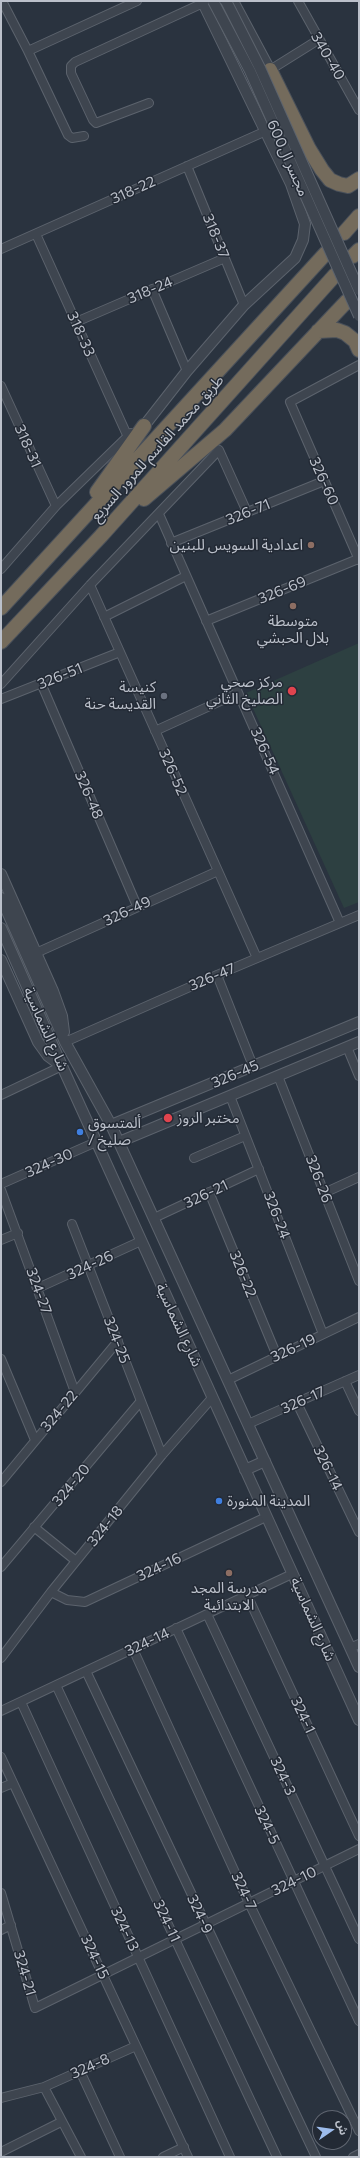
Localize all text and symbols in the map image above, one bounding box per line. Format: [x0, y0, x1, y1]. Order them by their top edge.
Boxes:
street label: 340-40 [307, 29, 349, 83]
street label: مجسر ال600 [263, 117, 313, 199]
street label: 318-22 [108, 172, 158, 208]
street label: 318-37 [199, 211, 233, 261]
street label: 318-24 [125, 272, 175, 308]
street label: 318-33 [63, 309, 99, 359]
street label: طريق محمد القاسم للمرور السريع [87, 371, 227, 525]
street label: 318-31 [11, 422, 45, 470]
street label: 326-60 [305, 454, 343, 508]
street label: 326-71 [223, 495, 273, 529]
place label: اعدادية السويس للبنين [170, 536, 303, 554]
marker: اعدادية السويس للبنين [306, 540, 316, 550]
street label: 326-69 [255, 572, 309, 608]
marker: متوسطة بلال الحبشي [288, 601, 298, 611]
place label: متوسطة بلال الحبشي [257, 612, 329, 647]
street label: 326-51 [35, 659, 85, 693]
place label: مركز صحي الصليخ الثاني [206, 673, 283, 708]
place label: كنيسة القديسة حنة [84, 678, 156, 713]
marker: مركز صحي الصليخ الثاني [286, 685, 298, 697]
marker: كنيسة القديسة حنة [159, 691, 169, 701]
street label: 326-54 [247, 725, 283, 777]
street label: 326-52 [155, 746, 191, 798]
street label: 326-48 [71, 768, 107, 822]
street label: 326-49 [100, 892, 154, 930]
street label: 326-47 [186, 959, 238, 995]
street label: شارع الشماسية [19, 984, 73, 1074]
street label: 326-45 [209, 1056, 261, 1092]
place label: مختبر الروز [177, 1109, 240, 1127]
marker: مختبر الروز [162, 1112, 174, 1124]
place label: ألمتسوق / صليخ [88, 1114, 141, 1149]
marker: ألمتسوق / صليخ [75, 1127, 85, 1137]
street label: 324-30 [22, 1145, 76, 1181]
street label: 326-26 [302, 1153, 336, 1205]
street label: 326-21 [181, 1176, 231, 1212]
street label: 326-24 [260, 1189, 294, 1241]
street label: 324-26 [64, 1246, 116, 1284]
street label: 326-22 [226, 1248, 260, 1300]
street label: 324-27 [22, 1265, 56, 1317]
street label: شارع الشماسية [152, 1280, 206, 1370]
street label: 324-25 [100, 1314, 134, 1366]
street label: 326-19 [268, 1330, 318, 1366]
street label: 326-17 [278, 1382, 328, 1418]
street label: 324-22 [37, 1387, 81, 1435]
street label: 326-14 [309, 1443, 347, 1493]
street label: 324-20 [48, 1460, 94, 1510]
place label: المدينة المنورة [227, 1492, 310, 1510]
marker: المدينة المنورة [214, 1496, 224, 1506]
street label: 324-18 [83, 1502, 127, 1550]
street label: 324-16 [134, 1549, 184, 1585]
marker: مدرسة المجد الابتدائية [224, 1568, 234, 1578]
street label: شارع الشماسية [286, 1574, 340, 1664]
place label: مدرسة المجد الابتدائية [191, 1579, 267, 1614]
street label: 324-14 [122, 1624, 172, 1660]
street label: 324-1 [287, 1694, 319, 1736]
street label: 324-3 [266, 1754, 300, 1798]
street label: 324-5 [250, 1803, 284, 1847]
street label: 324-10 [268, 1862, 320, 1900]
street label: 324-7 [227, 1869, 261, 1913]
street label: 324-9 [183, 1892, 217, 1936]
street label: 324-11 [149, 1897, 185, 1945]
street label: 324-13 [107, 1904, 143, 1954]
street label: 324-15 [77, 1932, 113, 1982]
street label: 324-21 [10, 1948, 40, 1998]
street label: 324-8 [68, 2049, 112, 2083]
north arrow [312, 2110, 352, 2150]
text: ش [335, 2119, 351, 2136]

